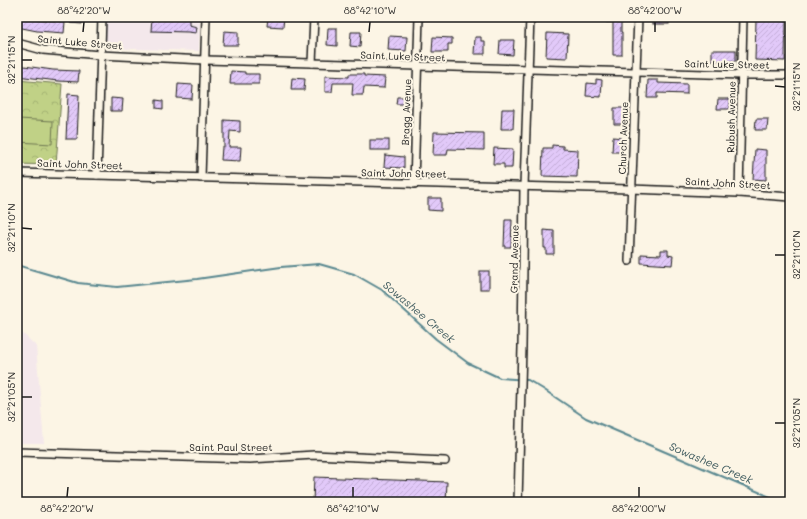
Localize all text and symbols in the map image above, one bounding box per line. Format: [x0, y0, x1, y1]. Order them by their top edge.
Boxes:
text: 88°42'20"W [57, 3, 111, 17]
text: 88°42'10"W [344, 3, 396, 17]
text: 88°42'00"W [628, 3, 682, 17]
street label: Saint Luke Street [37, 31, 123, 53]
text: 32°21'15"N [4, 36, 18, 84]
street label: Saint Luke Street [360, 48, 446, 64]
street label: Saint Luke Street [684, 56, 770, 72]
text: 32°21'15"N [789, 63, 803, 111]
street label: Bragg Avenue [398, 78, 414, 146]
street label: Rubush Avenue [723, 81, 739, 153]
street label: Church Avenue [615, 101, 631, 175]
street label: Saint John Street [37, 156, 123, 172]
street label: Saint John Street [361, 165, 447, 181]
street label: Saint John Street [685, 174, 771, 192]
text: 32°21'10"N [4, 203, 18, 253]
street label: Grand Avenue [506, 225, 522, 293]
text: 32°21'10"N [789, 230, 803, 280]
water label: Sowashee Creek [380, 277, 459, 346]
text: 32°21'05"N [4, 372, 18, 422]
text: 32°21'05"N [789, 398, 803, 448]
water label: Sowashee Creek [667, 438, 756, 487]
street label: Saint Paul Street [189, 440, 273, 454]
text: 88°42'20"W [40, 501, 94, 515]
text: 88°42'10"W [327, 501, 379, 515]
text: 88°42'00"W [612, 501, 666, 515]

